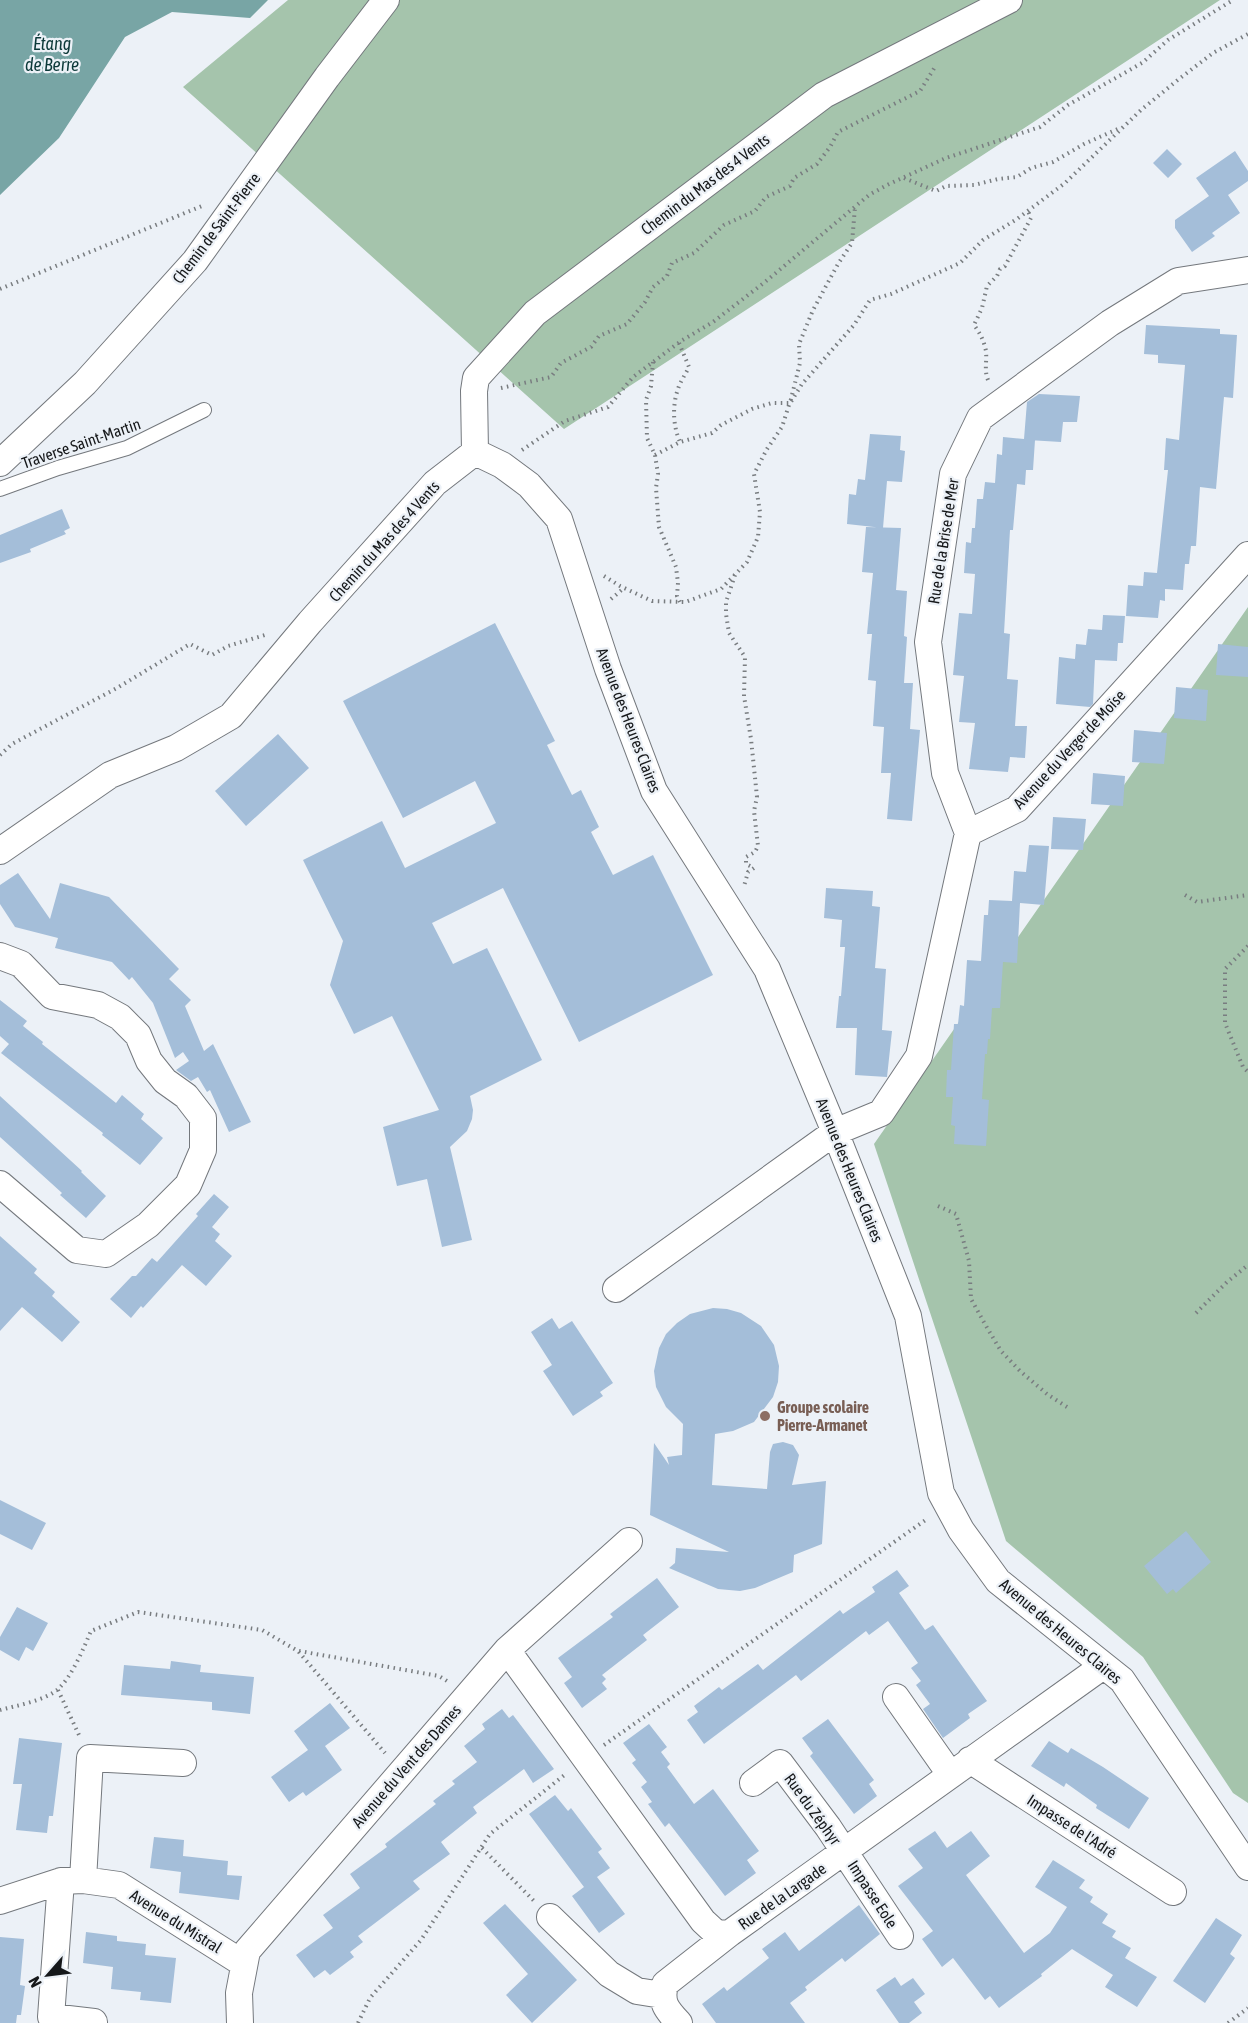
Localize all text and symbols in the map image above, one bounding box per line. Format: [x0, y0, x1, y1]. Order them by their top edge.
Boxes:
water label: Étang de Berre [25, 33, 79, 75]
street label: Chemin du Mas des 4 Vents [637, 130, 773, 238]
street label: Chemin de Saint-Pierre [169, 169, 263, 287]
street label: Traverse Saint-Martin [19, 414, 143, 472]
street label: Chemin du Mas des 4 Vents [325, 477, 443, 605]
street label: Rue de la Brise de Mer [924, 477, 962, 605]
street label: Avenue des Heures Claires [593, 645, 665, 795]
street label: Avenue du Verger de Moïse [1009, 686, 1129, 813]
street label: Avenue des Heures Claires [813, 1095, 887, 1245]
place label: Groupe scolaire Pierre-Armanet [777, 1398, 869, 1434]
marker: Groupe scolaire Pierre-Armanet [758, 1409, 772, 1423]
street label: Avenue des Heures Claires [996, 1575, 1126, 1687]
street label: Avenue du Vent des Dames [348, 1701, 464, 1831]
street label: Rue du Zéphyr [780, 1770, 845, 1849]
street label: Impasse de l'Adré [1023, 1790, 1120, 1862]
street label: Impasse Eole [844, 1857, 902, 1932]
street label: Rue de la Largade [735, 1859, 830, 1934]
street label: Avenue du Mistral [127, 1886, 226, 1957]
north arrow [18, 1945, 78, 2005]
text: N [25, 1974, 45, 1990]

